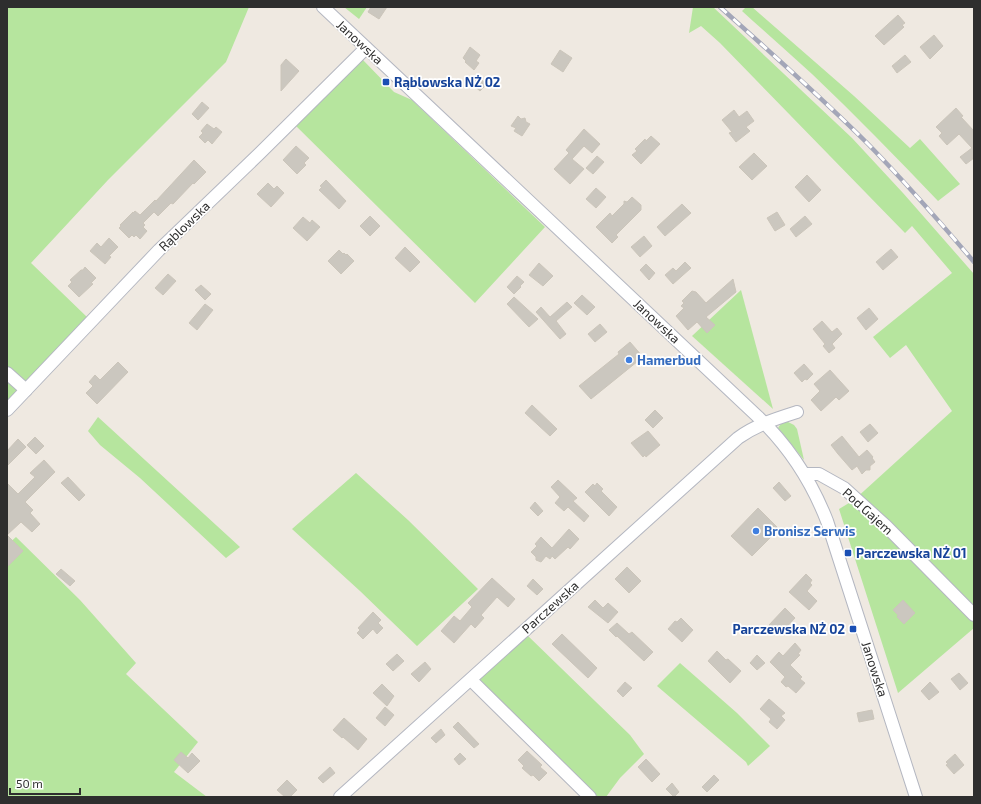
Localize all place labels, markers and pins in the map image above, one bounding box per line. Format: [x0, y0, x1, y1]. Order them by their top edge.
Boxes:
place label: Rąblowska NŻ 02 [394, 74, 500, 90]
marker: Rąblowska NŻ 02 [381, 77, 391, 87]
place label: Hamerbud [637, 352, 701, 368]
marker: Hamerbud [624, 355, 634, 365]
place label: Bronisz Serwis [764, 523, 856, 539]
marker: Bronisz Serwis [751, 526, 761, 536]
place label: Parczewska NŻ 01 [856, 545, 967, 561]
marker: Parczewska NŻ 01 [843, 548, 853, 558]
place label: Parczewska NŻ 02 [732, 621, 845, 637]
marker: Parczewska NŻ 02 [848, 624, 858, 634]

